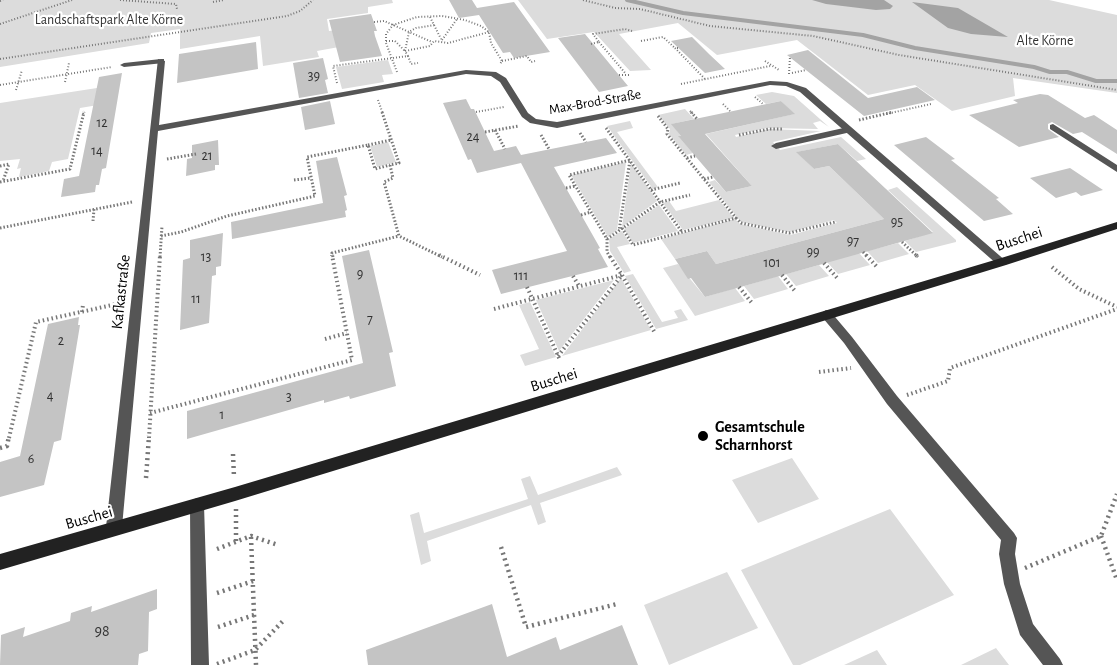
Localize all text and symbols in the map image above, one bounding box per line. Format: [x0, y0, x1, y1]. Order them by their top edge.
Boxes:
park label: Landschaftspark Alte Körne [35, 12, 183, 28]
park label: Alte Körne [1017, 33, 1073, 49]
house number: 39 [308, 68, 320, 84]
street label: Max-Brod-Straße [548, 86, 642, 118]
house number: 12 [96, 115, 108, 131]
house number: 24 [466, 129, 480, 145]
house number: 14 [91, 143, 103, 159]
house number: 21 [201, 148, 213, 164]
house number: 95 [891, 214, 903, 230]
street label: Buschei [993, 222, 1045, 256]
house number: 97 [847, 233, 859, 249]
house number: 99 [806, 244, 820, 260]
house number: 13 [201, 249, 211, 265]
street label: Kafkastraße [108, 254, 134, 330]
house number: 101 [763, 255, 781, 271]
house number: 9 [357, 266, 363, 282]
house number: 111 [514, 268, 528, 284]
house number: 11 [191, 291, 201, 307]
house number: 7 [367, 311, 373, 327]
house number: 2 [58, 333, 64, 349]
street label: Buschei [528, 364, 580, 396]
house number: 4 [47, 388, 53, 404]
house number: 3 [286, 389, 292, 405]
house number: 1 [220, 407, 224, 423]
place label: Gesamtschule Scharnhorst [715, 417, 805, 455]
marker: Gesamtschule Scharnhorst [696, 429, 710, 443]
house number: 6 [28, 451, 34, 467]
street label: Buschei [63, 502, 115, 534]
house number: 98 [94, 621, 110, 641]

